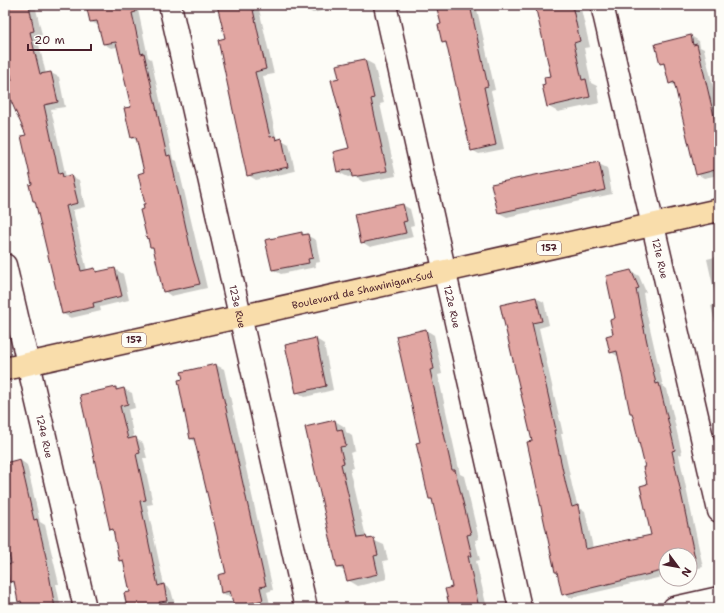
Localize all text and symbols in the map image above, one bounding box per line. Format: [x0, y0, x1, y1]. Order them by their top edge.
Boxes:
scale bar [28, 26, 91, 52]
text: 20 m [34, 32, 65, 48]
street label: 121e Rue [649, 237, 671, 280]
road number: 157 [537, 241, 561, 255]
street label: Boulevard de Shawinigan-Sud [291, 268, 435, 312]
street label: 123e Rue [226, 284, 249, 330]
street label: 122e Rue [441, 284, 463, 330]
road number: 157 [122, 333, 146, 347]
street label: 124e Rue [33, 414, 56, 460]
north arrow [658, 547, 698, 587]
text: N [677, 564, 695, 580]

